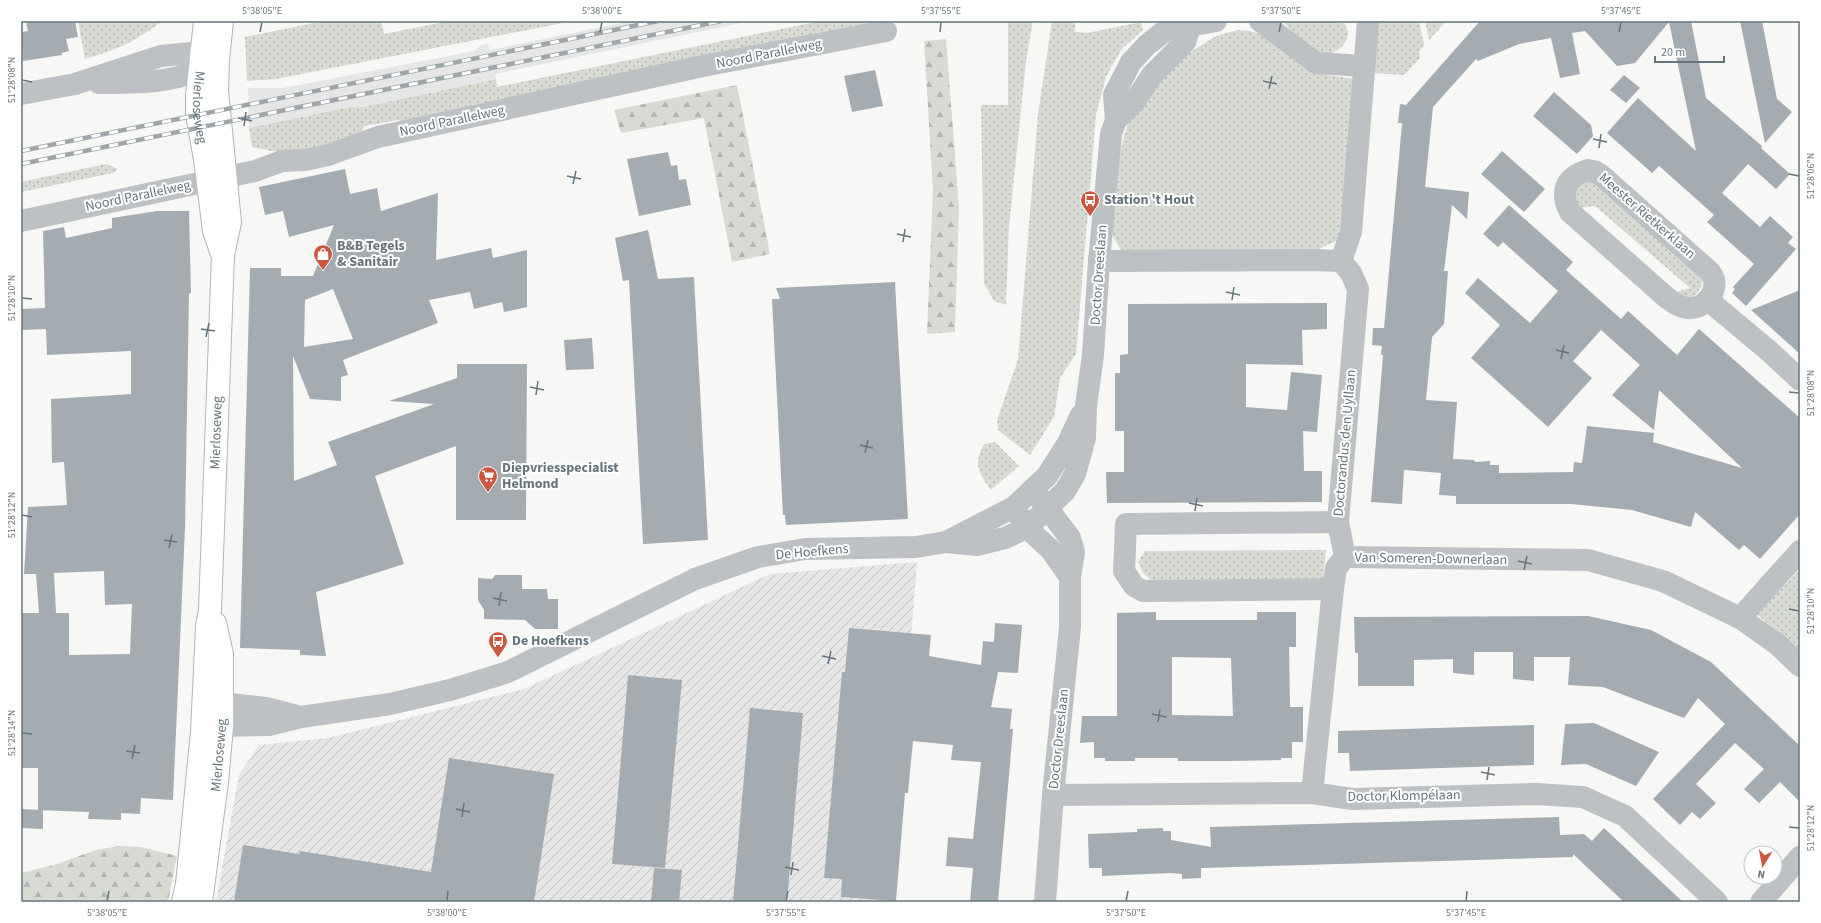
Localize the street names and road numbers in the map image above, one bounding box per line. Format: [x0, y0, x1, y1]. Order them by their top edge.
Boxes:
street label: Noord Parallelweg [715, 34, 823, 74]
street label: Mierloseweg [187, 70, 212, 146]
street label: Noord Parallelweg [398, 100, 506, 142]
street label: Meester Rietkerklaan [1594, 168, 1700, 264]
street label: Noord Parallelweg [84, 175, 192, 217]
street label: Doctor Dreeslaan [1086, 224, 1112, 326]
street label: Doctorandus den Uyllaan [1329, 369, 1361, 517]
street label: Mierloseweg [205, 396, 228, 470]
street label: De Hoefkens [775, 539, 849, 565]
street label: Van Someren-Downerlaan [1354, 548, 1508, 570]
street label: Doctor Dreeslaan [1044, 688, 1074, 790]
street label: Mierloseweg [206, 719, 232, 793]
street label: Doctor Klompélaan [1347, 785, 1461, 807]

